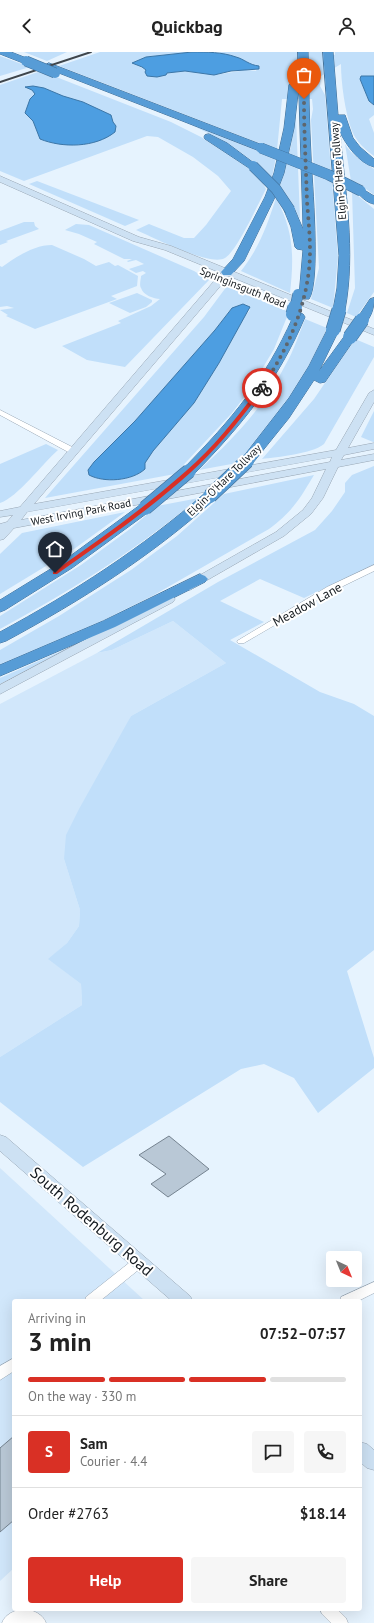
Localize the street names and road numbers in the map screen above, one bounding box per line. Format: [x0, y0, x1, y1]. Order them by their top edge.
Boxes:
street label: Elgin-O'Hare Tollway [327, 121, 349, 220]
street label: Springinsguth Road [198, 263, 288, 311]
street label: Elgin-O'Hare Tollway [184, 440, 265, 519]
street label: West Irving Park Road [30, 495, 132, 529]
street label: Meadow Lane [270, 578, 345, 630]
street label: South Rodenburg Road [26, 1162, 158, 1280]

